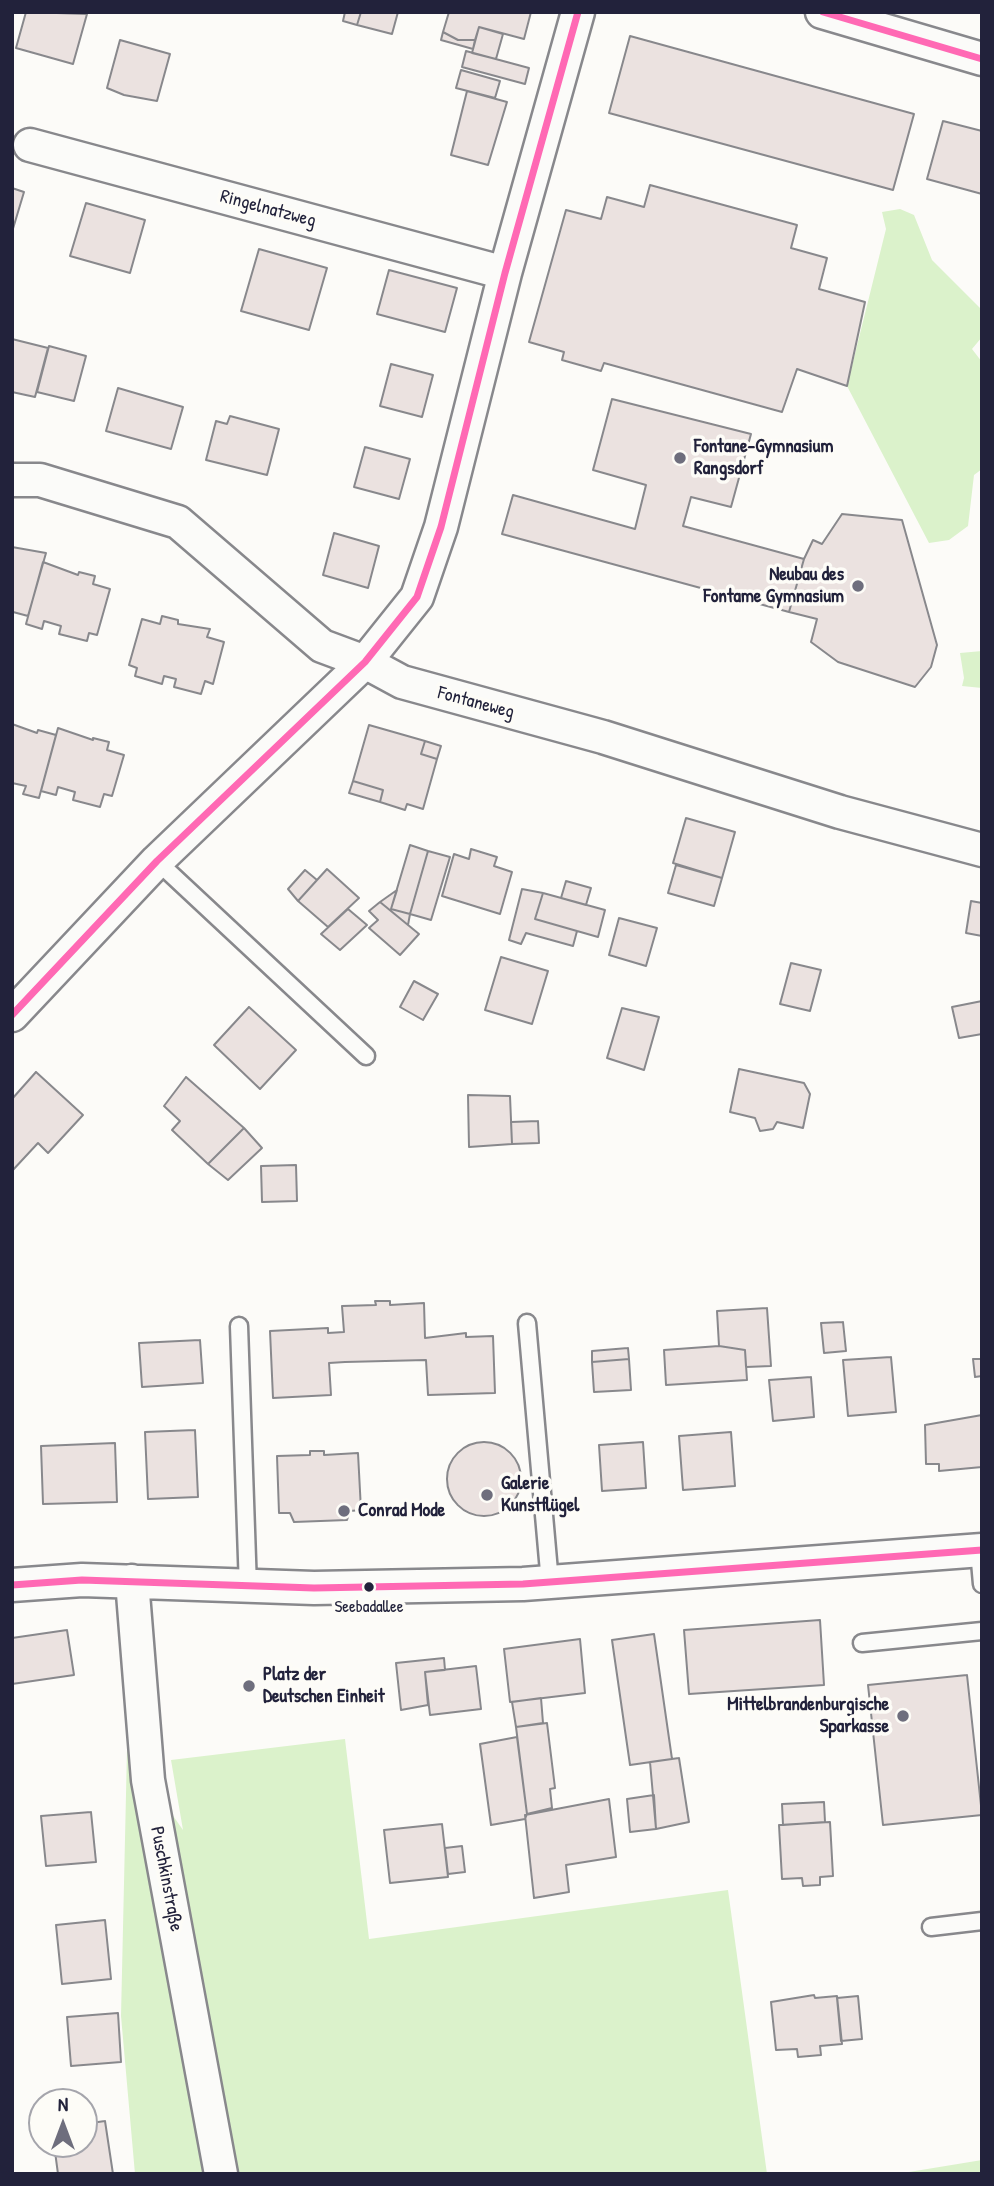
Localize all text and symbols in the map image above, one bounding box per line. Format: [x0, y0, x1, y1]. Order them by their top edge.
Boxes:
street label: Ringelnatzweg [218, 185, 318, 233]
place label: Fontane-Gymnasium Rangsdorf [694, 436, 833, 480]
marker: Fontane-Gymnasium Rangsdorf [672, 450, 688, 466]
place label: Neubau des Fontame Gymnasium [704, 564, 844, 608]
marker: Neubau des Fontame Gymnasium [850, 578, 866, 594]
street label: Fontaneweg [435, 682, 517, 724]
place label: Galerie Kunstflügel [501, 1473, 579, 1517]
marker: Galerie Kunstflügel [479, 1487, 495, 1503]
place label: Conrad Mode [358, 1500, 445, 1522]
marker: Conrad Mode [336, 1503, 352, 1519]
marker: Seebadallee [362, 1580, 376, 1594]
place label: Seebadallee [334, 1597, 404, 1617]
place label: Platz der Deutschen Einheit [263, 1664, 384, 1708]
marker: Platz der Deutschen Einheit [241, 1678, 257, 1694]
place label: Mittelbrandenburgische Sparkasse [727, 1694, 889, 1738]
marker: Mittelbrandenburgische Sparkasse [895, 1708, 911, 1724]
street label: Puschkinstraße [145, 1825, 187, 1933]
north arrow [28, 2088, 98, 2158]
text: N [58, 2091, 68, 2117]

